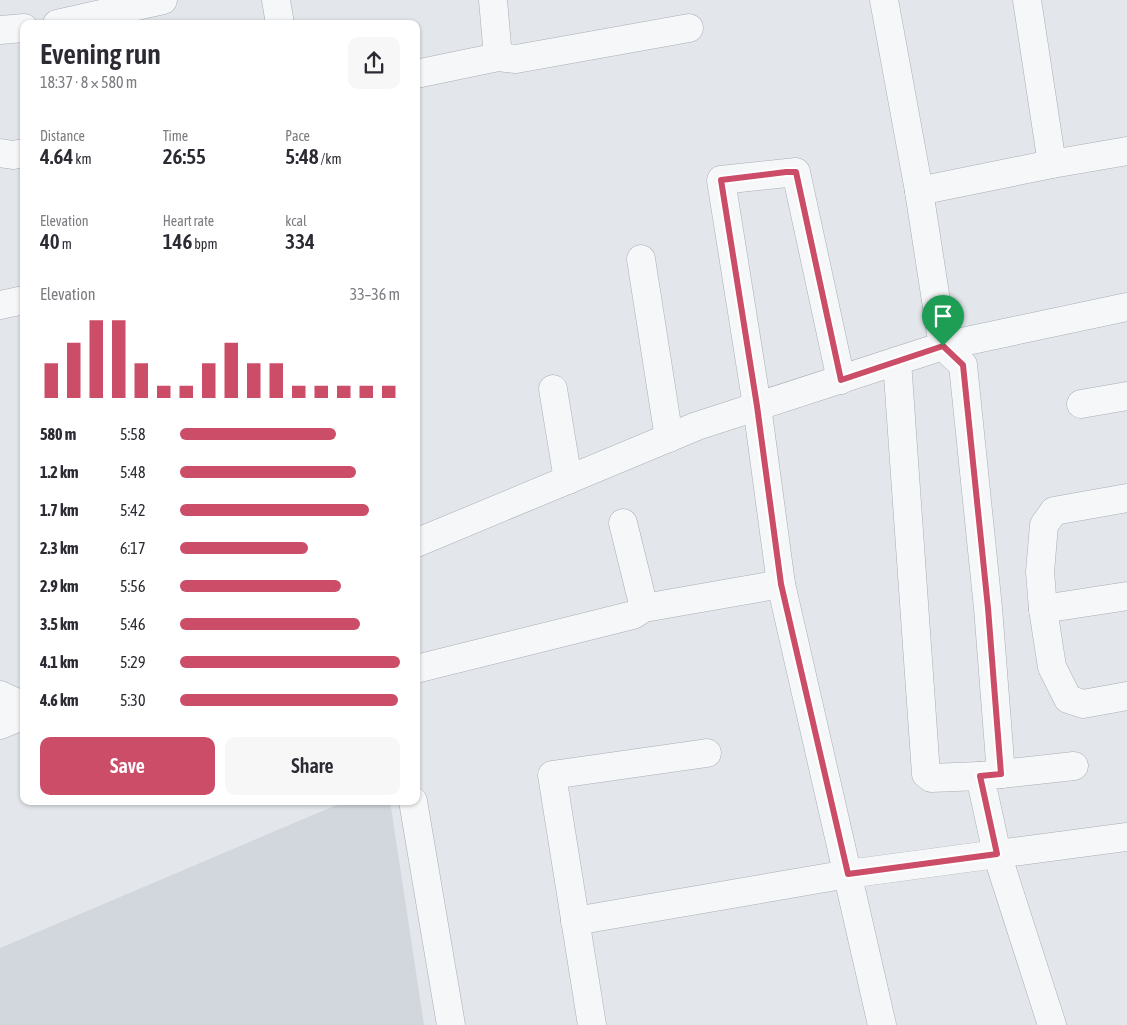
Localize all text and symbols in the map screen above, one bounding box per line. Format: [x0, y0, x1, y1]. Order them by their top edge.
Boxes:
button: share [348, 37, 400, 89]
text: Evening run [40, 38, 161, 70]
text: 18:37 · 8 × 580 m [40, 73, 137, 91]
text: Distance [40, 128, 85, 144]
text: Time [163, 128, 188, 144]
text: Pace [285, 128, 310, 144]
text: 4.64 [40, 144, 73, 168]
text: 26:55 [163, 144, 206, 168]
text: 5:48 [285, 144, 319, 168]
text: km [73, 151, 92, 167]
text: /km [319, 151, 342, 167]
text: Elevation [40, 213, 89, 229]
text: Heart rate [163, 213, 214, 229]
text: kcal [285, 213, 307, 229]
text: 40 [40, 229, 60, 253]
text: 146 [163, 229, 192, 253]
text: 334 [285, 229, 315, 253]
text: m [60, 236, 72, 252]
text: bpm [192, 236, 218, 252]
text: Elevation [40, 285, 95, 303]
text: 33–36 m [350, 285, 400, 303]
pin [922, 295, 964, 346]
icon: arrive [929, 302, 957, 330]
text: 580 m [40, 425, 76, 443]
text: 5:58 [120, 425, 145, 443]
text: 1.2 km [40, 463, 79, 481]
text: 5:48 [120, 463, 145, 481]
text: 1.7 km [40, 501, 79, 519]
text: 5:42 [120, 501, 145, 519]
text: 2.3 km [40, 539, 79, 557]
text: 6:17 [120, 539, 145, 557]
text: 2.9 km [40, 577, 79, 595]
text: 5:56 [120, 577, 145, 595]
text: 3.5 km [40, 615, 79, 633]
text: 5:46 [120, 615, 145, 633]
text: 4.1 km [40, 653, 79, 671]
text: 5:29 [120, 653, 145, 671]
text: 4.6 km [40, 691, 79, 709]
text: 5:30 [120, 691, 145, 709]
button: Save [40, 737, 215, 795]
button: Share [225, 737, 400, 795]

